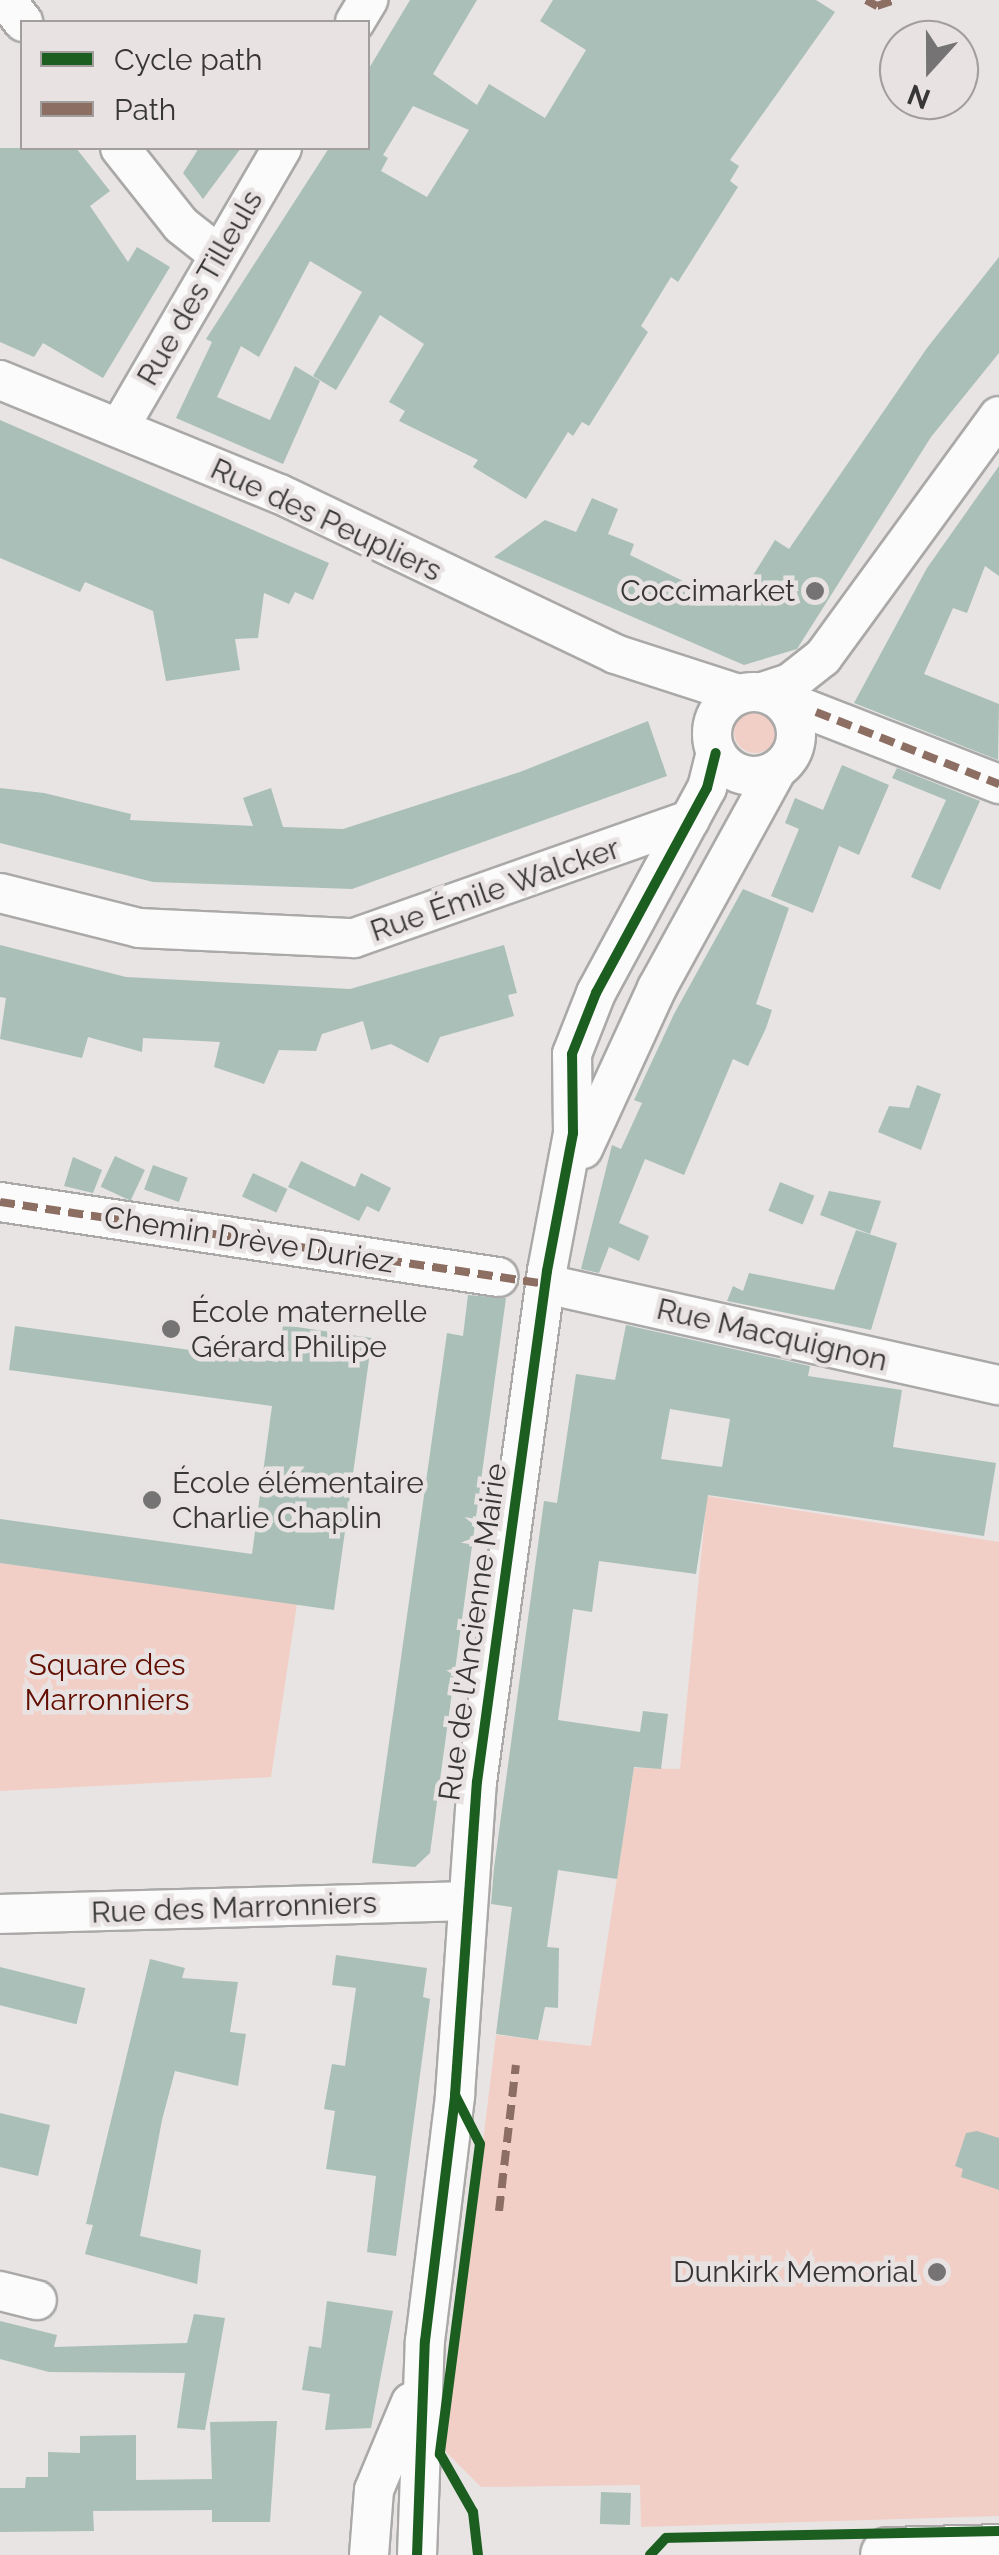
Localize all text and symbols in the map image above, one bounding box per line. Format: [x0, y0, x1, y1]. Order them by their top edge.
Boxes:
legend [20, 20, 370, 150]
north arrow [879, 20, 979, 120]
text: Cycle path [114, 42, 262, 77]
text: N [903, 77, 935, 116]
text: Path [114, 92, 176, 127]
street label: Rue des Tilleuls [129, 184, 271, 392]
street label: Rue des Peupliers [205, 451, 447, 589]
place label: Coccimarket [620, 573, 795, 609]
marker: Coccimarket [804, 580, 826, 602]
street label: Rue Émile Walcker [365, 830, 625, 950]
street label: Chemin Drève Duriez [102, 1199, 396, 1281]
street label: Rue Macquignon [653, 1291, 891, 1379]
place label: École maternelle Gérard Philipe [191, 1294, 427, 1364]
marker: École maternelle Gérard Philipe [160, 1318, 182, 1340]
street label: Rue de l'Ancienne Mairie [431, 1461, 515, 1803]
place label: École élémentaire Charlie Chaplin [172, 1465, 424, 1536]
marker: École élémentaire Charlie Chaplin [141, 1489, 163, 1511]
park label: Square des Marronniers [24, 1647, 190, 1718]
street label: Rue des Marronniers [90, 1885, 378, 1931]
place label: Dunkirk Memorial [673, 2254, 917, 2290]
marker: Dunkirk Memorial [926, 2261, 948, 2283]

